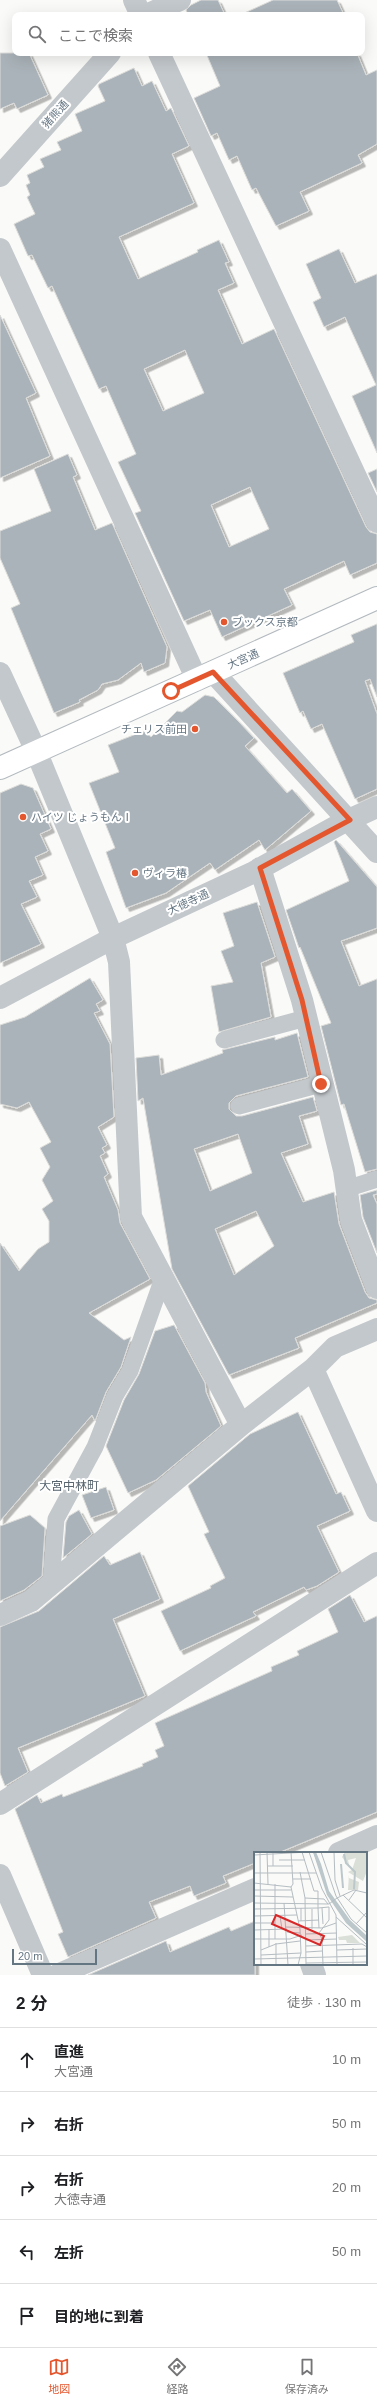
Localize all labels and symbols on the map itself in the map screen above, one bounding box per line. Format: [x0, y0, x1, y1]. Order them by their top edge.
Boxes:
street label: 猪熊通 [40, 98, 70, 130]
place label: ブックス京都 [232, 616, 298, 628]
marker: ブックス京都 [219, 617, 229, 627]
street label: 大宮通 [225, 647, 261, 671]
route start [162, 682, 180, 700]
place label: チェリス前田 [121, 723, 187, 735]
marker: チェリス前田 [190, 724, 200, 734]
place label: ハイツ じょうもんⅠ [31, 811, 133, 823]
marker: ハイツ じょうもんⅠ [18, 812, 28, 822]
place label: ヴィラ椿 [143, 867, 187, 879]
marker: ヴィラ椿 [130, 868, 140, 878]
street label: 大徳寺通 [166, 887, 210, 917]
route end [312, 1075, 330, 1093]
district label: 大宮中林町 [39, 1479, 99, 1493]
inset map [254, 1852, 367, 1965]
scale bar [12, 1947, 97, 1966]

